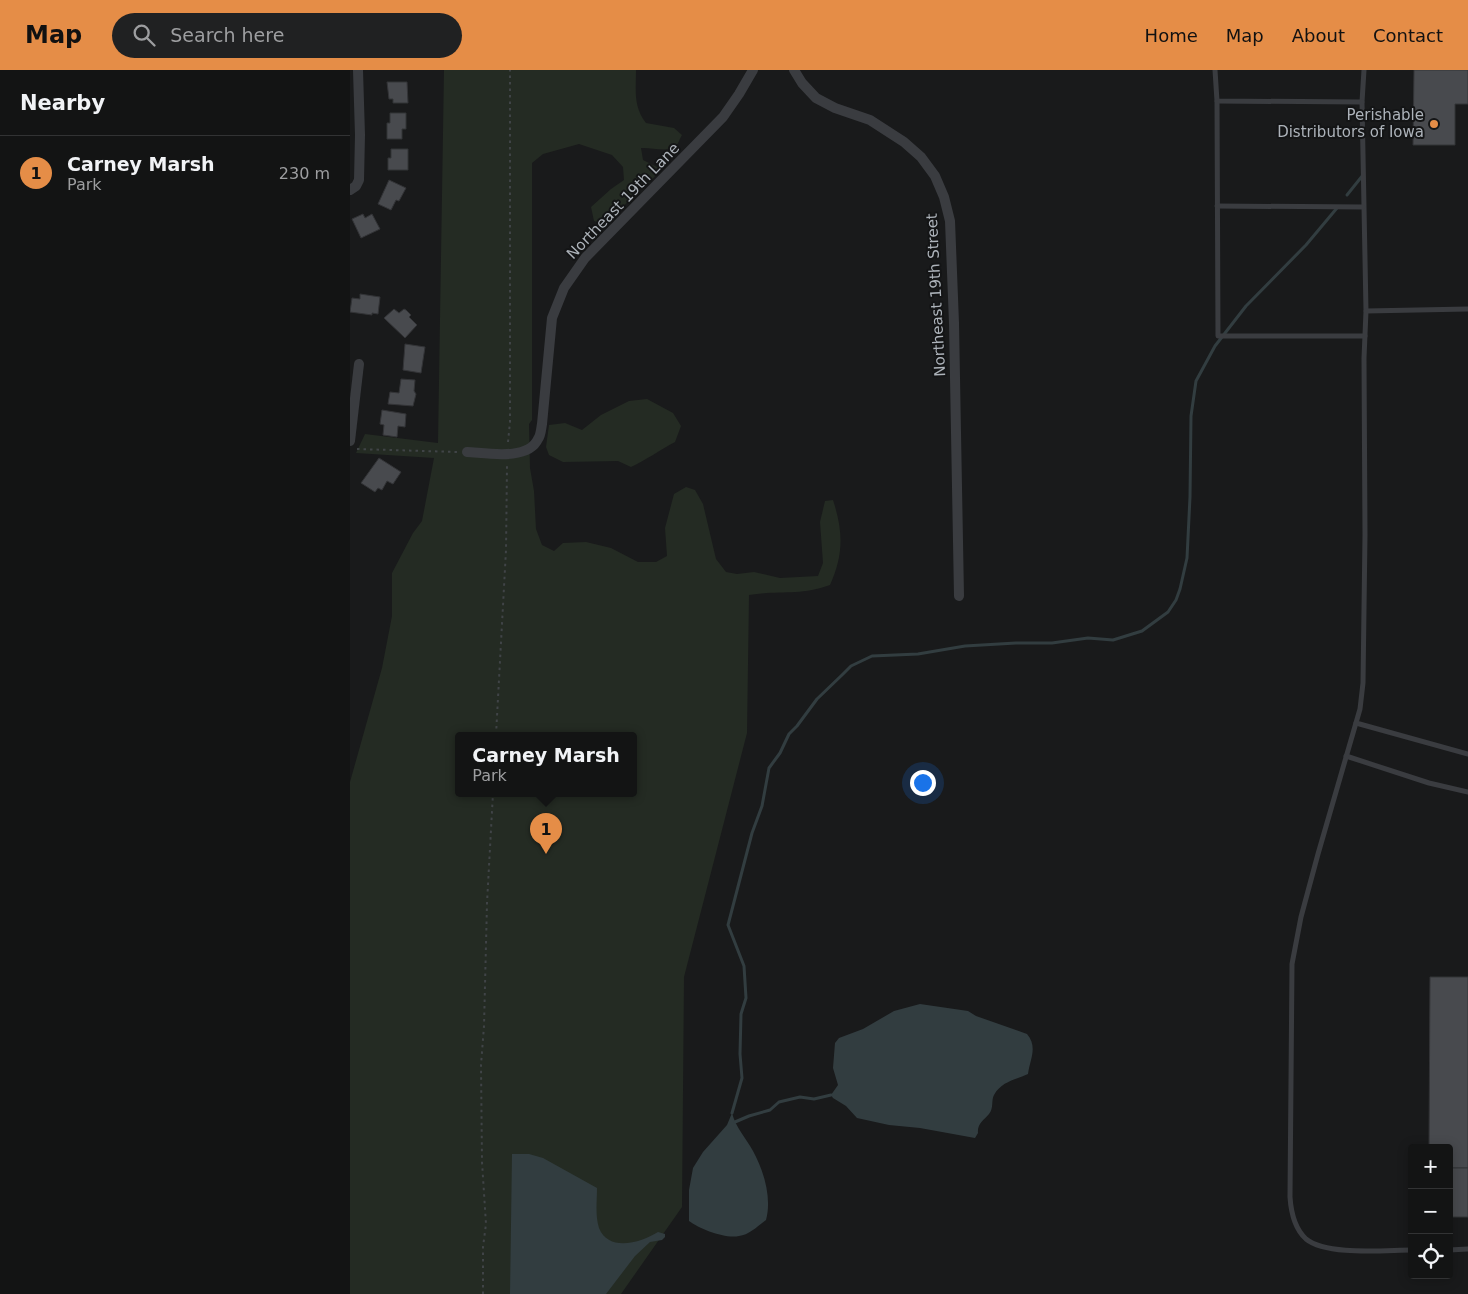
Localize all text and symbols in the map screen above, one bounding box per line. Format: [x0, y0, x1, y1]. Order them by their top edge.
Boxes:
search box [112, 13, 462, 58]
text: Map [25, 21, 82, 49]
icon: search [130, 21, 158, 49]
text: Search here [170, 24, 284, 46]
text: Home [1145, 25, 1198, 46]
text: Map [1226, 25, 1264, 46]
text: About [1292, 25, 1345, 46]
text: Contact [1373, 25, 1443, 46]
text: Nearby [20, 91, 105, 115]
place label: Perishable Distributors of Iowa [1277, 106, 1424, 141]
marker: Perishable Distributors of Iowa [1428, 118, 1440, 130]
street label: Northeast 19th Lane [563, 139, 683, 263]
text: Carney Marsh [67, 153, 214, 175]
text: 1 [30, 164, 42, 183]
text: 230 m [279, 164, 330, 183]
text: Park [67, 175, 102, 194]
street label: Northeast 19th Street [923, 213, 949, 377]
popup [455, 732, 637, 797]
text: Carney Marsh [472, 744, 620, 766]
text: Park [472, 766, 507, 785]
your location [910, 770, 936, 796]
pin: 1 [530, 813, 562, 854]
map controls [1408, 1144, 1453, 1279]
button: + [1408, 1144, 1453, 1189]
button: − [1408, 1189, 1453, 1234]
button: locate [1408, 1234, 1453, 1279]

